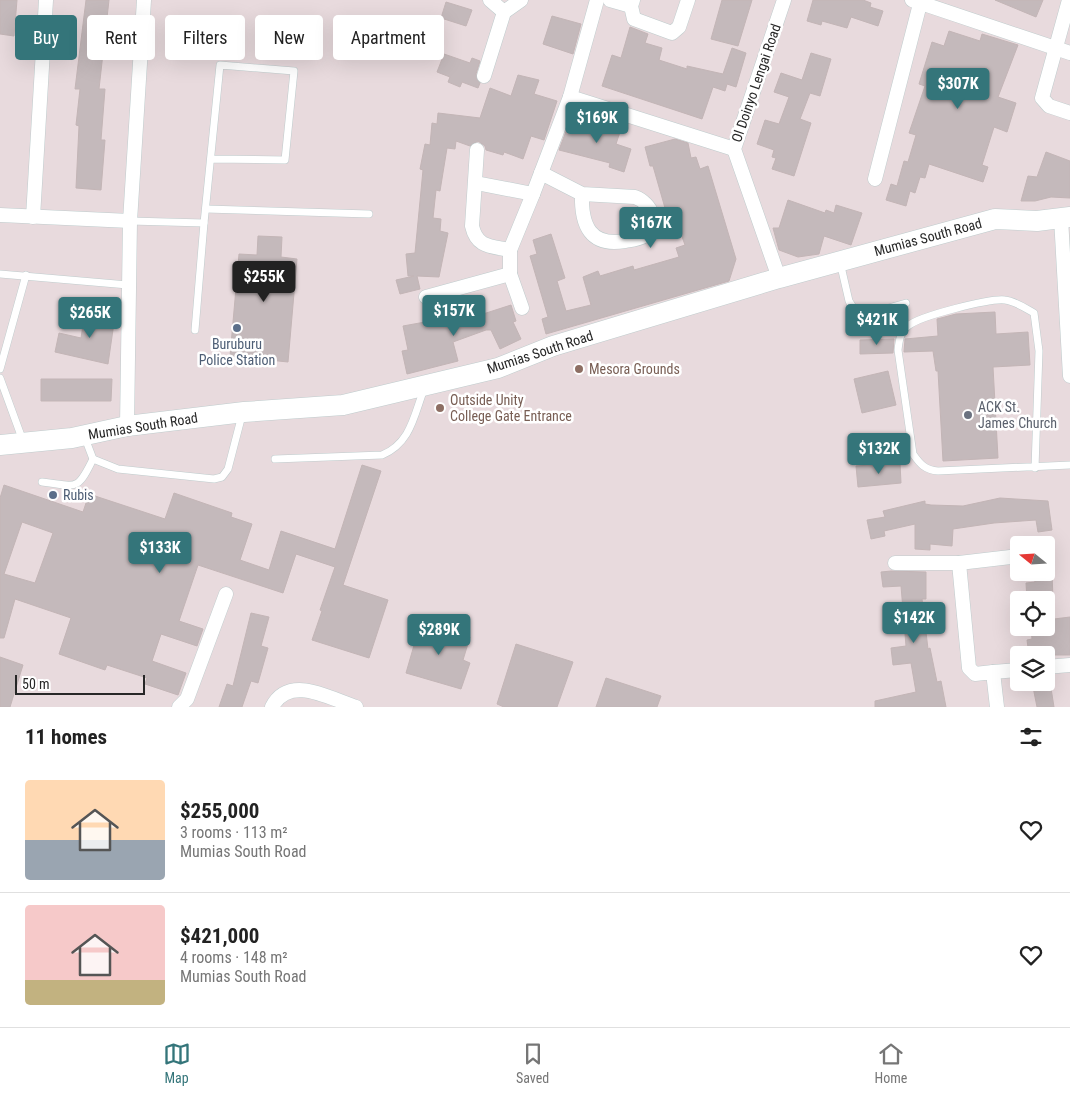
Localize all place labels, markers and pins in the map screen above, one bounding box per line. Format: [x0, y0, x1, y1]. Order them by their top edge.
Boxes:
pin: $307K [923, 68, 993, 110]
pin: $169K [562, 102, 632, 144]
pin: $167K [616, 206, 686, 249]
pin: $255K [229, 260, 299, 303]
pin: $157K [419, 294, 489, 337]
pin: $265K [55, 296, 125, 339]
pin: $421K [842, 304, 912, 346]
marker: Buruburu Police Station [231, 322, 243, 334]
place label: Buruburu Police Station [199, 336, 275, 368]
place label: Mesora Grounds [589, 361, 680, 377]
marker: Mesora Grounds [573, 363, 585, 375]
place label: Outside Unity College Gate Entrance [450, 392, 572, 424]
place label: ACK St. James Church [978, 399, 1057, 431]
marker: Outside Unity College Gate Entrance [434, 402, 446, 414]
marker: ACK St. James Church [962, 409, 974, 421]
pin: $132K [844, 432, 914, 475]
place label: Rubis [63, 487, 94, 503]
marker: Rubis [47, 489, 59, 501]
pin: $133K [125, 532, 195, 574]
pin: $142K [879, 602, 949, 644]
pin: $289K [404, 614, 474, 656]

